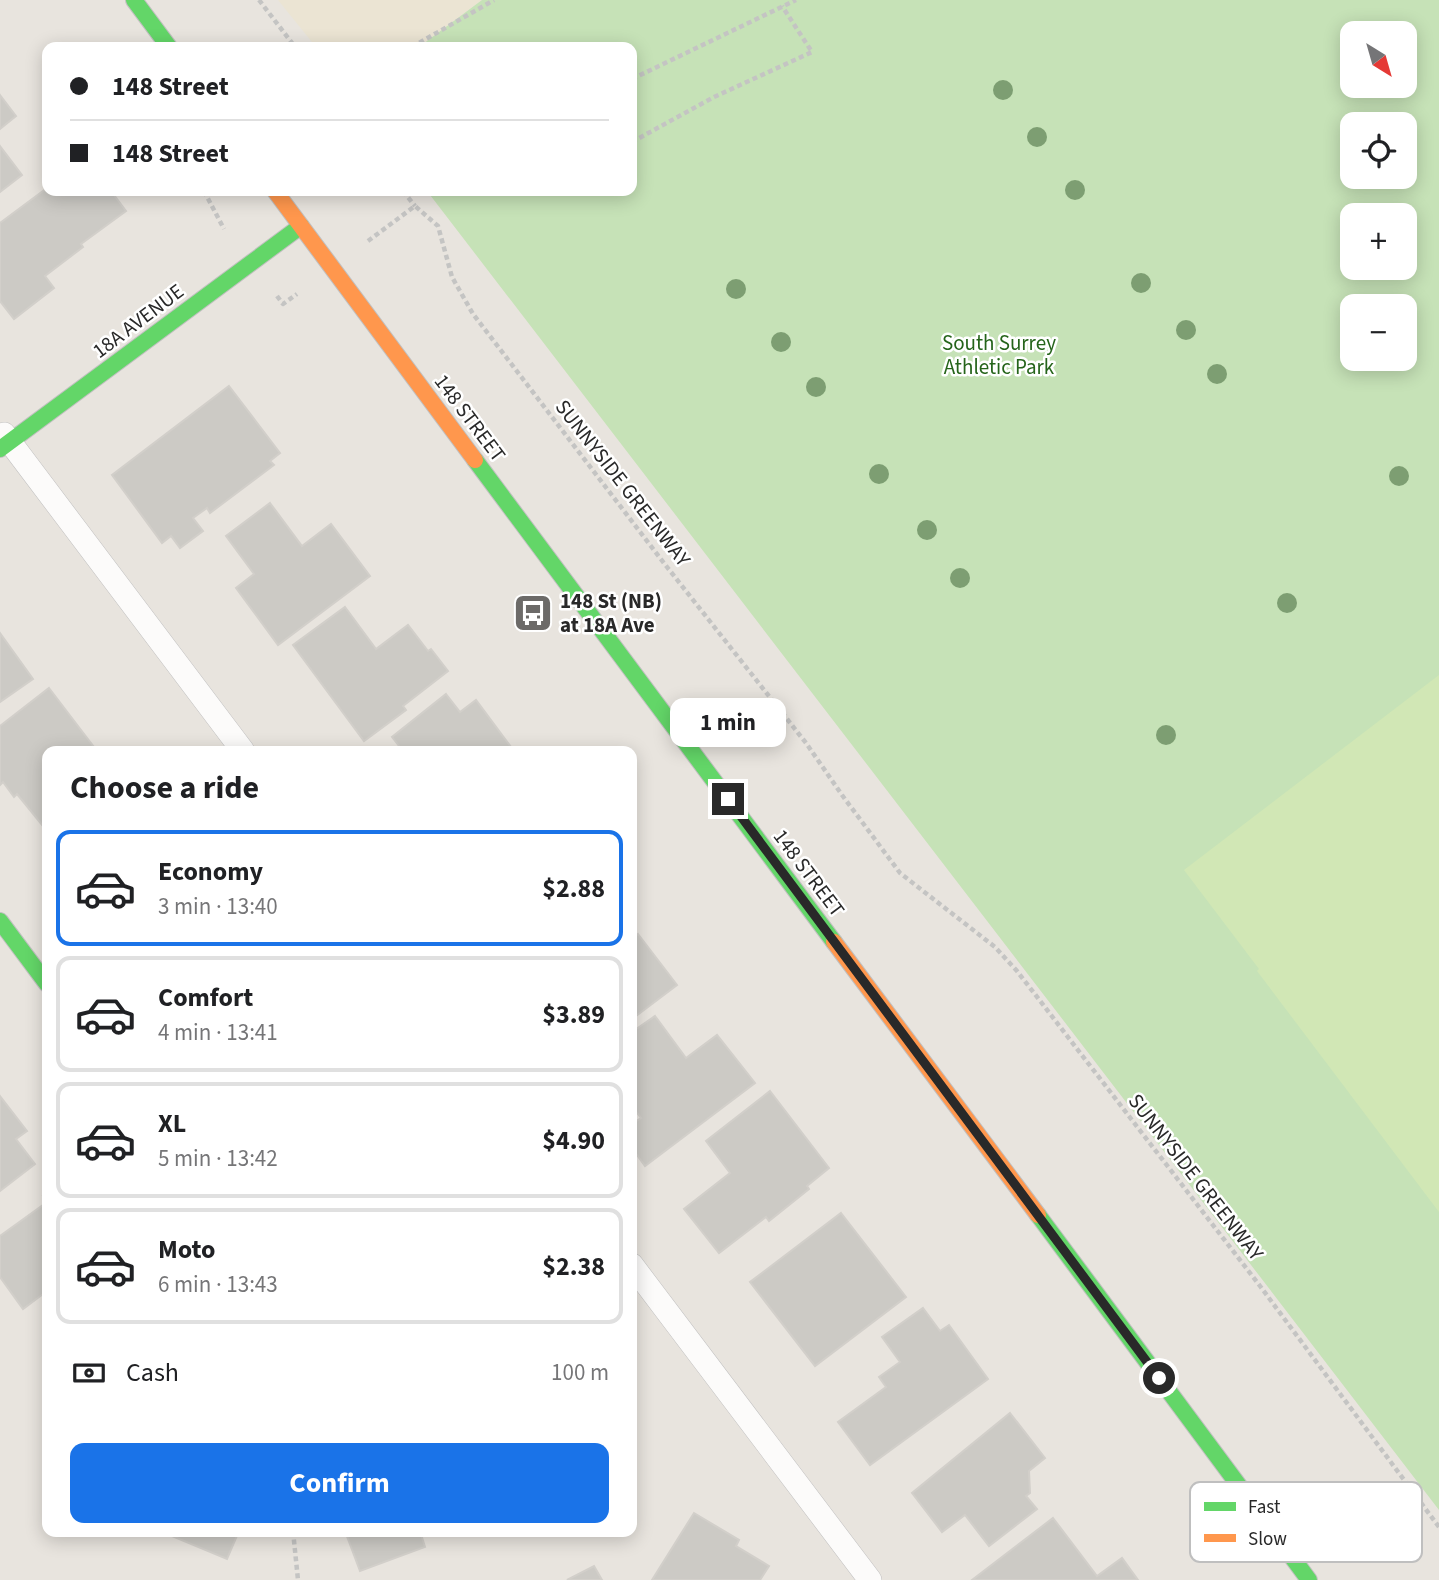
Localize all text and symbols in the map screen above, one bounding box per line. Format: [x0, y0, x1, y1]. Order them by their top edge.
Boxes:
north arrow [1340, 21, 1418, 98]
map controls [1340, 21, 1417, 371]
text: 148 Street [112, 68, 229, 105]
button: locate [1340, 112, 1417, 189]
text: 148 Street [112, 135, 229, 172]
button: + [1340, 203, 1417, 280]
street label: 18A AVENUE [86, 277, 190, 365]
button: − [1340, 294, 1417, 371]
park label: South Surrey Athletic Park [942, 328, 1056, 382]
street label: 148 STREET [427, 368, 513, 468]
street label: SUNNYSIDE GREENWAY [548, 393, 698, 574]
place label: 148 St (NB) at 18A Ave [560, 586, 662, 640]
bus stop icon: 148 St (NB) at 18A Ave [512, 592, 554, 634]
callout: 1 min [670, 698, 786, 746]
text: 1 min [700, 706, 756, 739]
text: Choose a ride [70, 765, 259, 811]
route end [712, 783, 744, 815]
street label: 148 STREET [766, 823, 852, 923]
text: Economy [158, 853, 263, 890]
icon: car [74, 857, 137, 920]
text: $2.88 [542, 870, 605, 907]
text: 3 min · 13:40 [158, 890, 278, 923]
text: Comfort [158, 979, 253, 1016]
icon: car [74, 983, 137, 1046]
text: $3.89 [542, 996, 605, 1033]
text: 4 min · 13:41 [158, 1016, 278, 1049]
street label: SUNNYSIDE GREENWAY [1121, 1087, 1271, 1268]
text: XL [158, 1105, 186, 1142]
icon: car [74, 1109, 137, 1172]
text: $4.90 [542, 1122, 605, 1159]
text: 5 min · 13:42 [158, 1142, 278, 1175]
text: Moto [158, 1231, 215, 1268]
icon: car [74, 1235, 137, 1298]
text: $2.38 [542, 1248, 605, 1285]
text: 6 min · 13:43 [158, 1268, 278, 1301]
icon: cash [70, 1354, 108, 1392]
text: Cash [126, 1354, 179, 1391]
text: 100 m [551, 1356, 609, 1389]
route start [1143, 1362, 1175, 1394]
button: Confirm [70, 1443, 609, 1523]
legend [1190, 1482, 1422, 1562]
text: Fast [1248, 1494, 1281, 1521]
text: Slow [1248, 1526, 1287, 1553]

